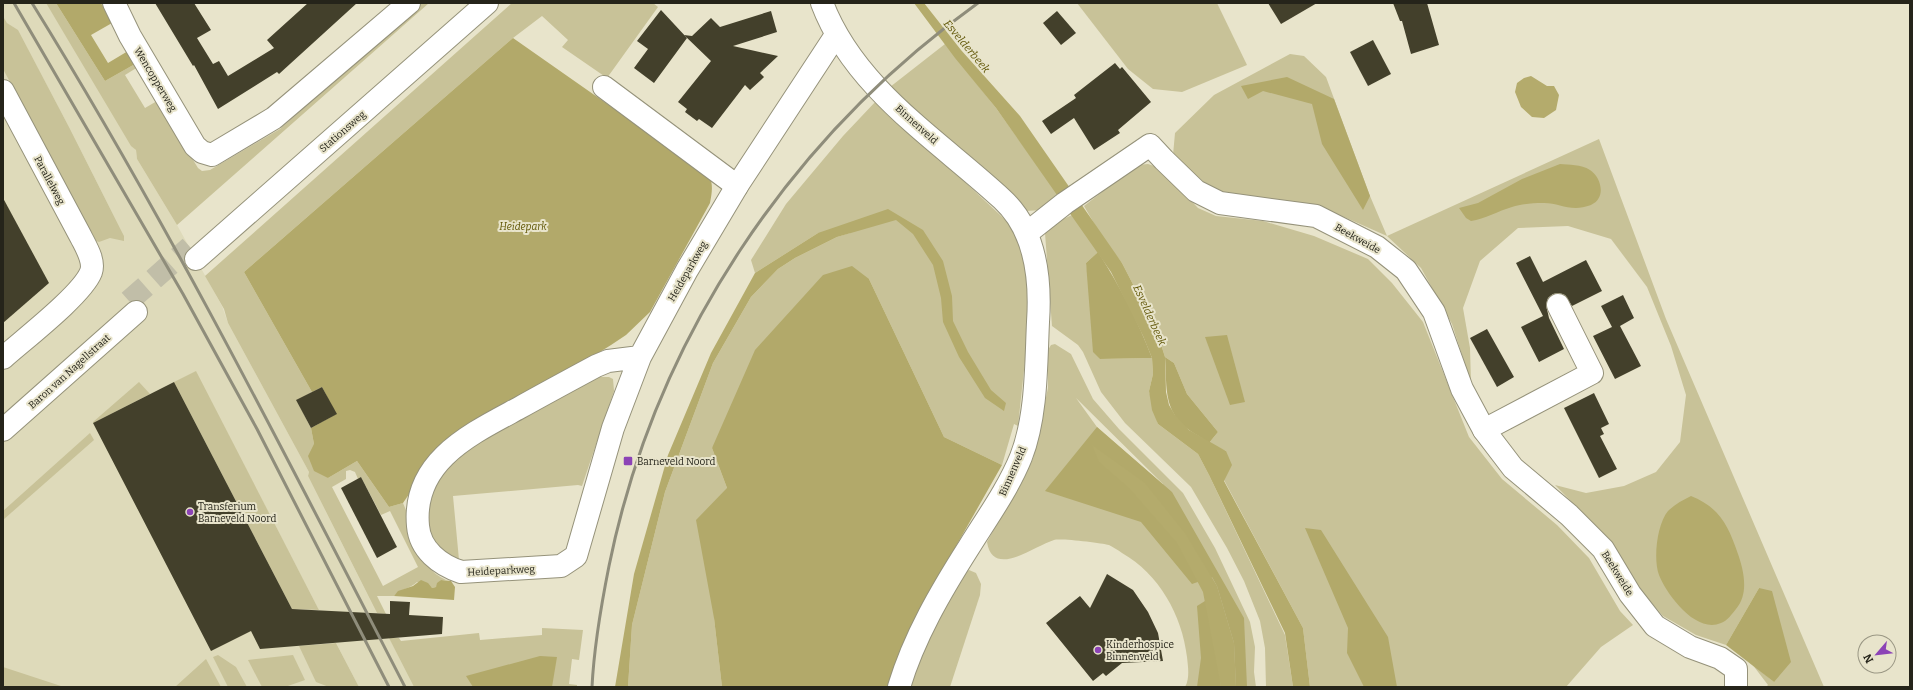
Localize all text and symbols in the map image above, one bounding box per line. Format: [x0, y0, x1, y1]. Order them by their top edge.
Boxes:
water label: Esvelderbeek [941, 17, 993, 76]
street label: Wencopperweg [131, 45, 179, 114]
street label: Binnenveld [893, 103, 940, 147]
street label: Stationsweg [317, 108, 368, 155]
street label: Parallelweg [31, 154, 67, 207]
park label: Heidepark [499, 221, 547, 233]
street label: Beekweide [1333, 221, 1382, 256]
street label: Heideparkweg [666, 239, 710, 304]
water label: Esvelderbeek [1130, 283, 1169, 348]
street label: Baron van Nagellstraat [26, 332, 113, 412]
street label: Binnenveld [997, 445, 1029, 498]
marker: Barneveld Noord [622, 455, 634, 467]
place label: Barneveld Noord [637, 456, 715, 468]
place label: Transferium Barneveld Noord [198, 501, 276, 525]
marker: Transferium Barneveld Noord [185, 507, 195, 517]
street label: Beekweide [1599, 549, 1636, 598]
street label: Heideparkweg [467, 563, 536, 579]
north arrow [1857, 634, 1897, 674]
place label: Kinderhospice Binnenveld [1106, 639, 1174, 663]
marker: Kinderhospice Binnenveld [1093, 645, 1103, 655]
text: N [1861, 651, 1876, 665]

